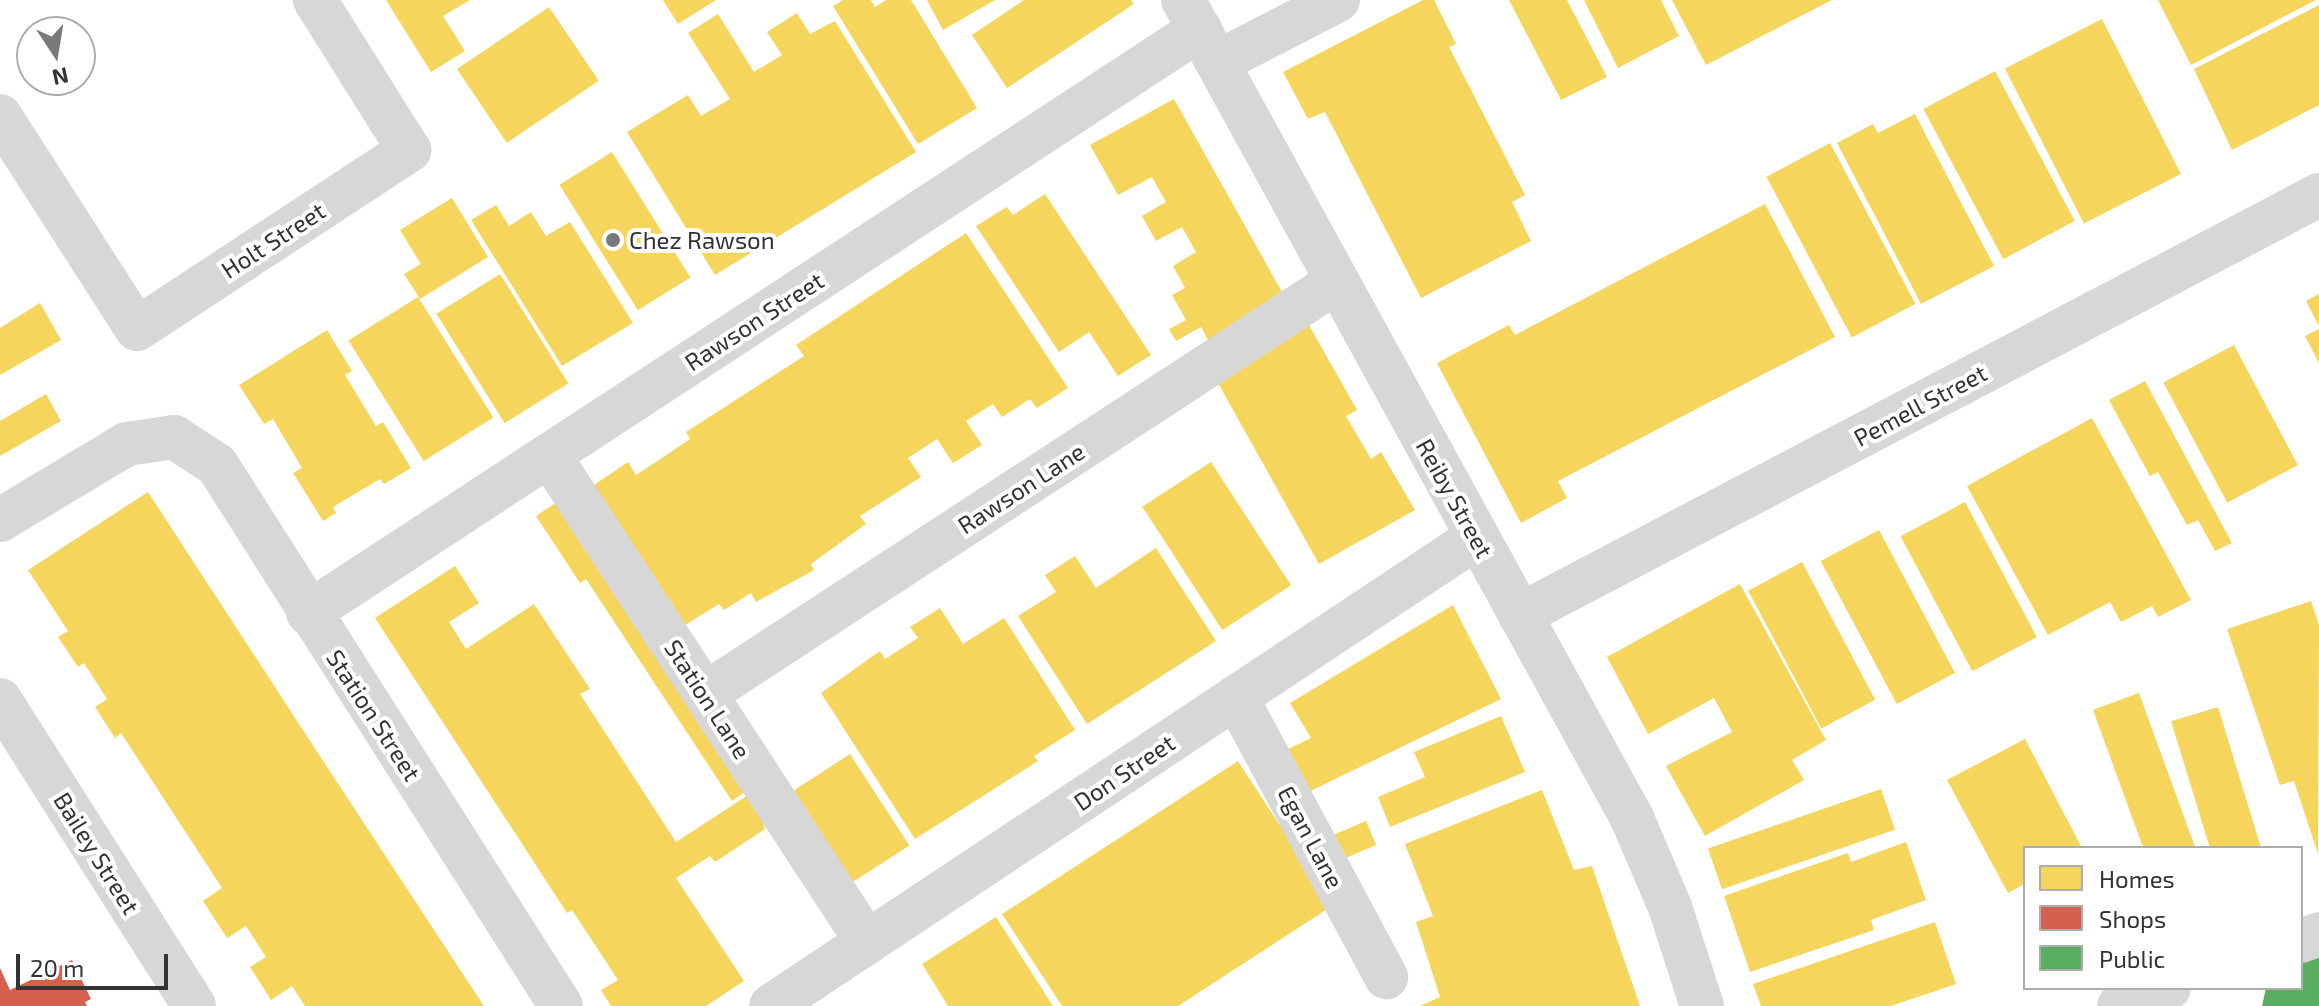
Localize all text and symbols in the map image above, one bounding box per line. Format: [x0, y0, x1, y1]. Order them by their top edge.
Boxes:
north arrow [16, 16, 96, 96]
text: N [50, 63, 71, 92]
street label: Holt Street [216, 196, 330, 284]
place label: Chez Rawson [629, 226, 775, 254]
marker: Chez Rawson [604, 231, 622, 249]
street label: Rawson Street [679, 265, 829, 377]
street label: Pemell Street [1848, 358, 1992, 452]
street label: Reiby Street [1410, 433, 1500, 563]
street label: Rawson Lane [952, 436, 1090, 540]
street label: Station Lane [659, 634, 757, 764]
street label: Station Street [321, 644, 427, 786]
street label: Don Street [1068, 728, 1180, 816]
street label: Egan Lane [1272, 781, 1350, 893]
street label: Bailey Street [48, 787, 146, 919]
legend [2023, 846, 2303, 990]
text: Homes [2099, 864, 2175, 893]
text: Shops [2099, 904, 2166, 933]
scale bar [20, 938, 172, 988]
text: Public [2099, 944, 2165, 973]
text: 20 m [30, 953, 84, 982]

